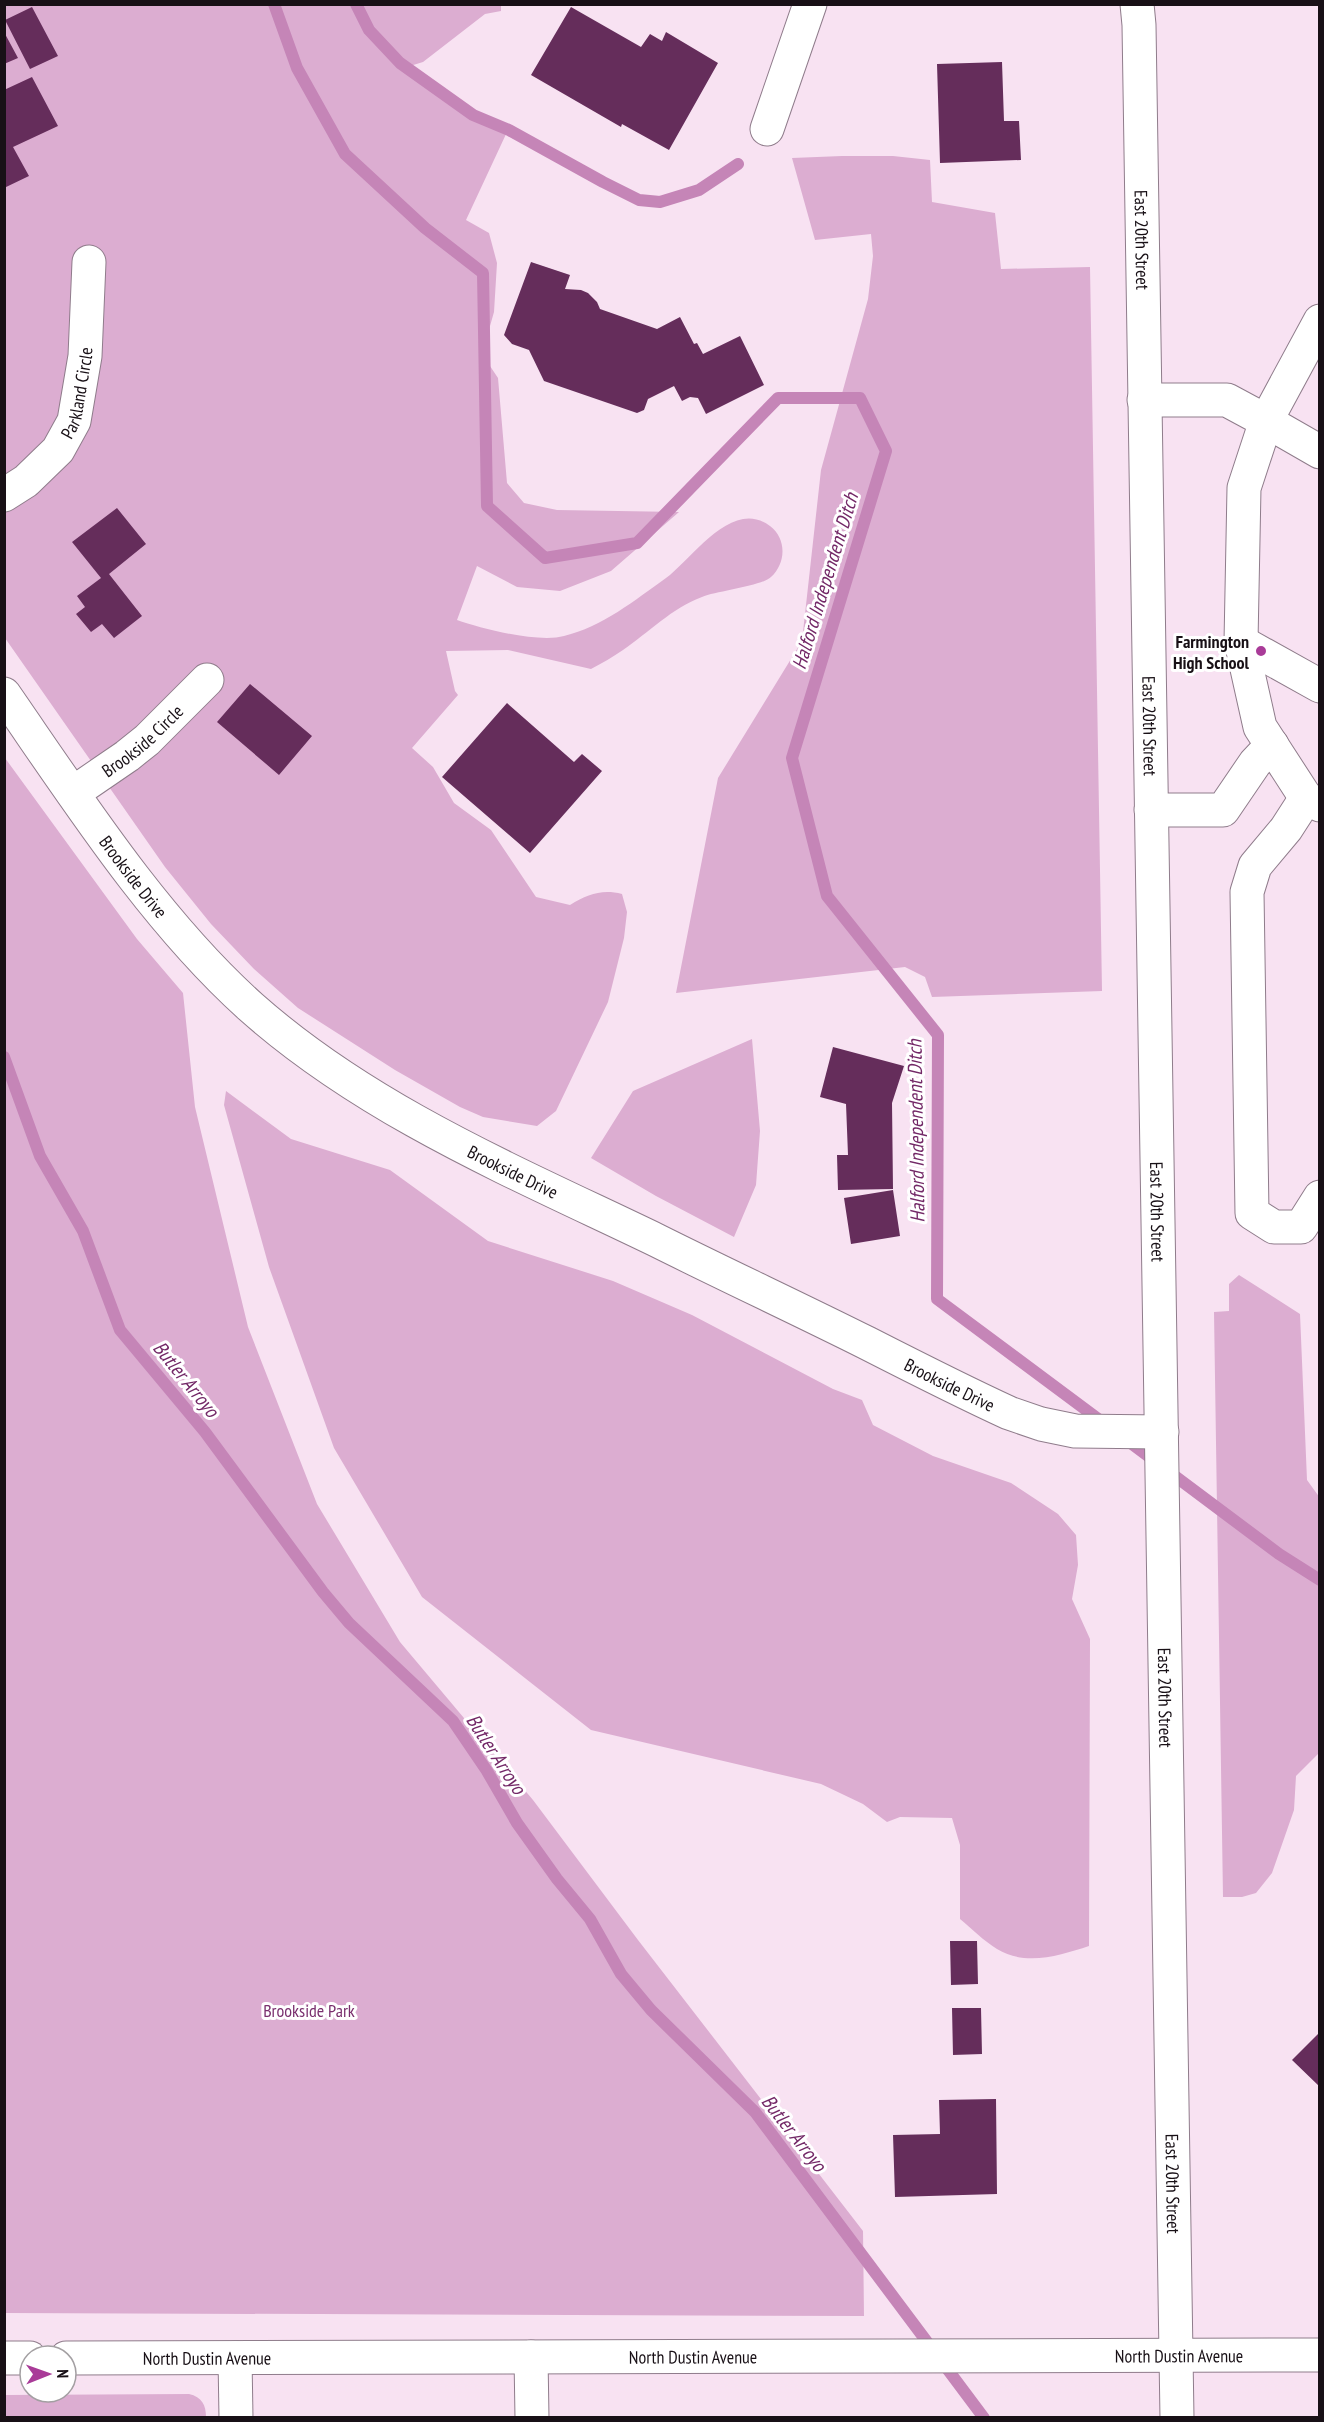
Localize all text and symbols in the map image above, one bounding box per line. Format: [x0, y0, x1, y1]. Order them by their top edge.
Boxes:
street label: East 20th Street [1130, 190, 1155, 290]
street label: Parkland Circle [55, 347, 97, 442]
water label: Halford Independent Ditch [786, 489, 865, 672]
place label: Farmington High School [1173, 630, 1250, 674]
marker: Farmington High School [1254, 644, 1268, 658]
street label: East 20th Street [1138, 676, 1162, 776]
street label: Brookside Circle [97, 699, 188, 782]
street label: Brookside Drive [95, 831, 173, 922]
water label: Halford Independent Ditch [901, 1038, 931, 1223]
street label: Brookside Drive [464, 1140, 562, 1203]
street label: East 20th Street [1146, 1162, 1170, 1262]
water label: Butler Arroyo [147, 1336, 226, 1423]
street label: Brookside Drive [901, 1353, 999, 1416]
street label: East 20th Street [1153, 1648, 1178, 1748]
water label: Butler Arroyo [460, 1709, 532, 1800]
park label: Brookside Park [263, 1999, 355, 2022]
water label: Butler Arroyo [756, 2089, 833, 2178]
street label: East 20th Street [1161, 2133, 1186, 2234]
north arrow [18, 2344, 78, 2404]
street label: North Dustin Avenue [1115, 2344, 1243, 2367]
street label: North Dustin Avenue [629, 2345, 757, 2368]
street label: North Dustin Avenue [143, 2346, 271, 2369]
text: N [53, 2369, 73, 2378]

